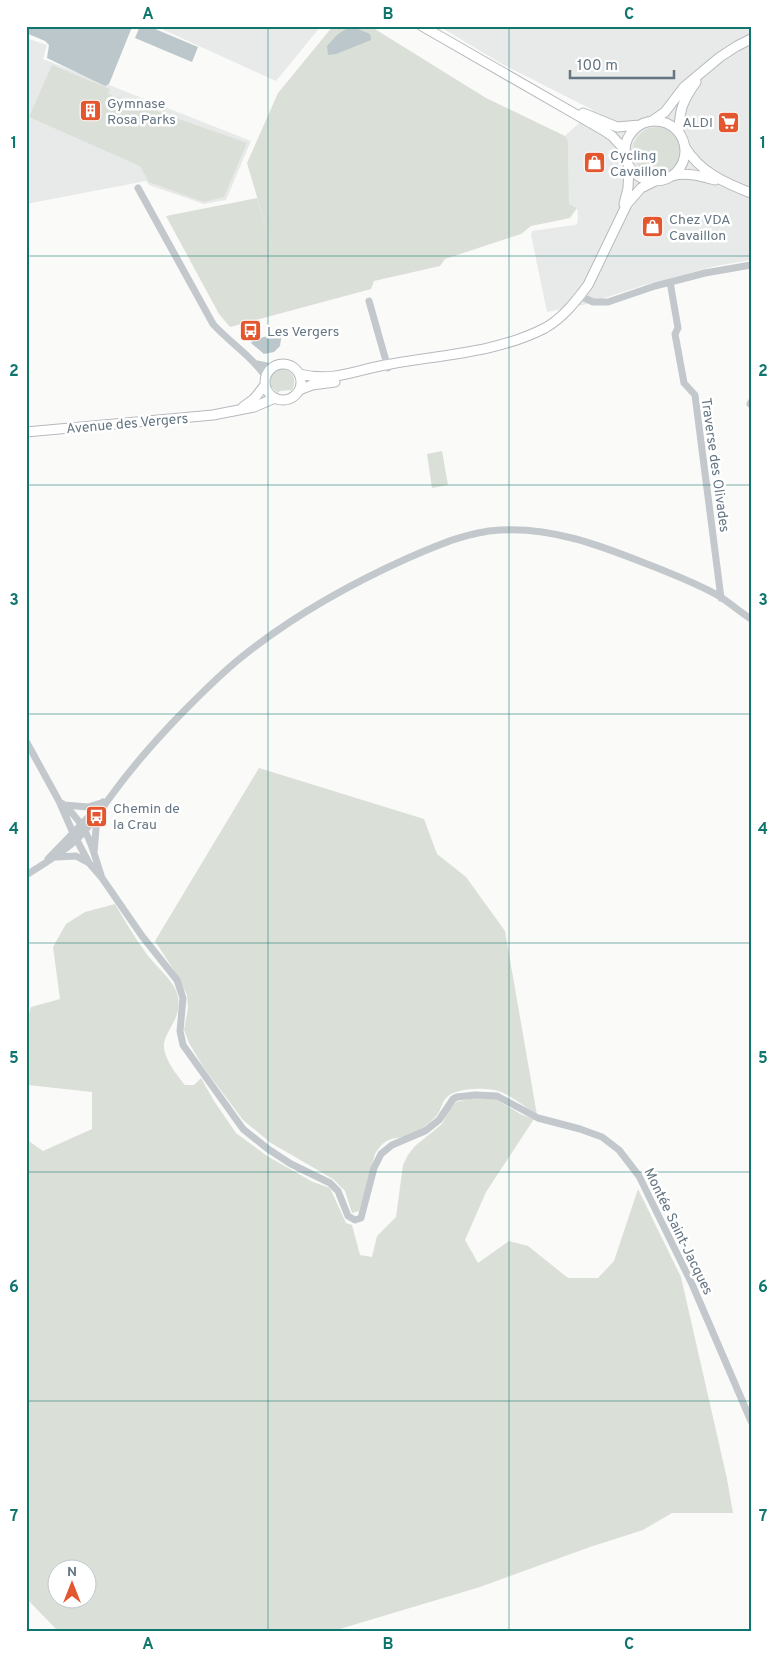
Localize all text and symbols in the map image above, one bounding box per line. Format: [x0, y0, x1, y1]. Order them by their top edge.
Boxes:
text: A [142, 5, 154, 25]
text: B [382, 5, 394, 25]
text: C [624, 5, 634, 25]
scale bar [570, 48, 673, 80]
text: 100 m [577, 57, 618, 76]
place label: Gymnase Rosa Parks [107, 96, 176, 129]
building icon: Gymnase Rosa Parks [79, 99, 103, 123]
supermarket icon: ALDI [717, 110, 741, 134]
place label: ALDI [683, 115, 713, 132]
text: 1 [11, 134, 17, 154]
text: 1 [760, 134, 766, 154]
place label: Cycling Cavaillon [610, 148, 667, 181]
shop icon: Cycling Cavaillon [582, 151, 606, 175]
place label: Chez VDA Cavaillon [669, 212, 731, 245]
shop icon: Chez VDA Cavaillon [641, 215, 665, 239]
bus stop icon: Les Vergers [239, 319, 263, 343]
place label: Les Vergers [267, 324, 339, 341]
text: 2 [9, 362, 19, 382]
text: 2 [758, 362, 768, 382]
street label: Traverse des Olivades [697, 397, 732, 534]
street label: Avenue des Vergers [65, 411, 189, 438]
text: 3 [9, 591, 19, 611]
text: 3 [758, 591, 768, 611]
place label: Chemin de la Crau [113, 801, 180, 834]
bus stop icon: Chemin de la Crau [85, 804, 109, 828]
text: 4 [9, 820, 19, 840]
text: 4 [758, 820, 768, 840]
text: 5 [9, 1049, 19, 1069]
text: 5 [758, 1049, 768, 1069]
street label: Montée Saint-Jacques [639, 1165, 716, 1298]
text: 6 [9, 1278, 19, 1298]
text: 6 [758, 1278, 768, 1298]
text: 7 [10, 1507, 18, 1527]
text: 7 [759, 1507, 767, 1527]
north arrow [48, 1560, 98, 1610]
text: N [67, 1564, 77, 1581]
text: A [142, 1635, 154, 1655]
text: B [382, 1635, 394, 1655]
text: C [624, 1635, 634, 1655]

